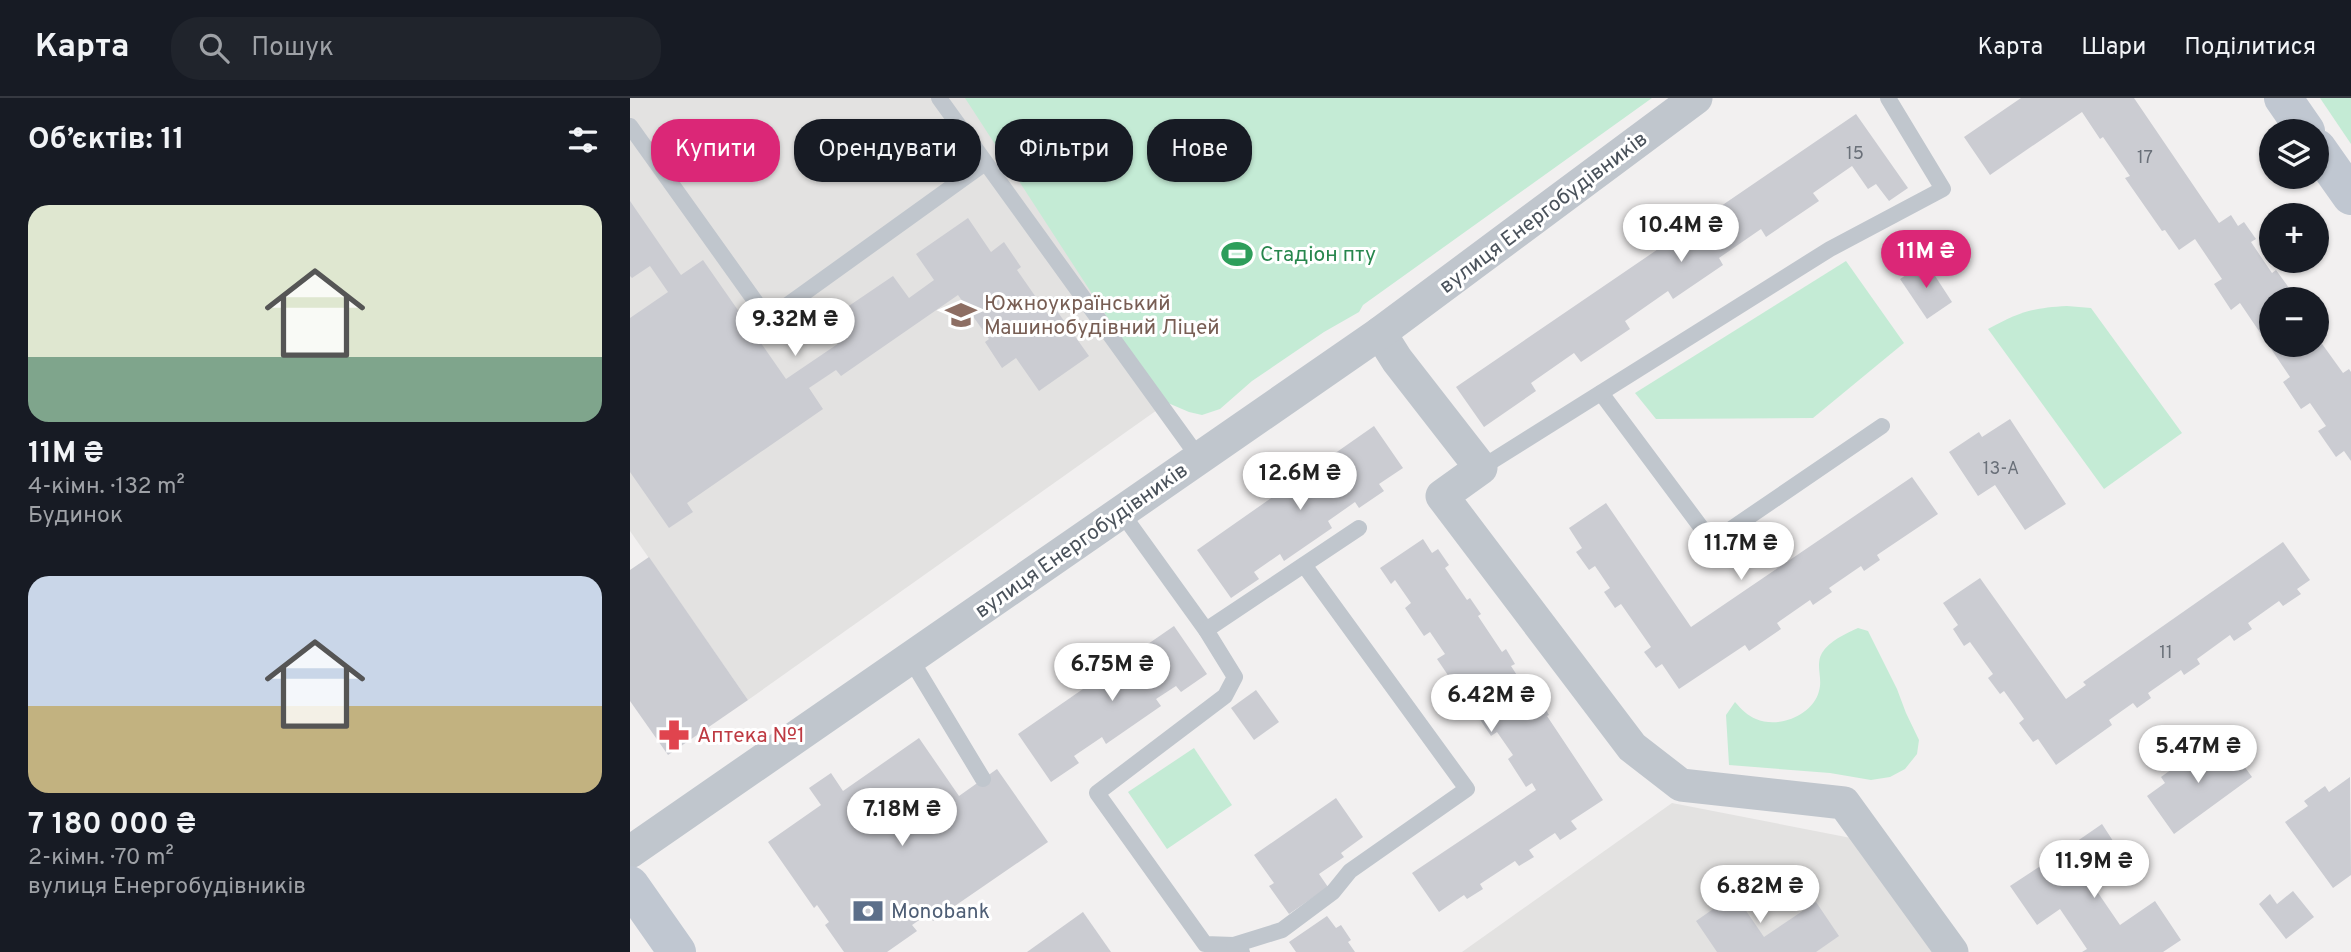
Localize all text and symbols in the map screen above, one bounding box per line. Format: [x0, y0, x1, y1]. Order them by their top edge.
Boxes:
search box [171, 17, 661, 80]
text: Карта [35, 27, 129, 69]
icon: search [195, 29, 233, 67]
text: Пошук [251, 32, 334, 65]
text: Карта [1978, 33, 2043, 63]
text: Шари [2081, 33, 2146, 63]
text: Поділитися [2184, 33, 2316, 63]
chip: Купити [651, 119, 780, 182]
chip: Орендувати [794, 119, 981, 182]
chip: Фільтри [995, 119, 1133, 182]
chip: Нове [1147, 119, 1252, 182]
map controls [2259, 119, 2329, 357]
button: layers [2259, 119, 2329, 189]
icon: filters [564, 121, 602, 159]
text: Об’єктів: 11 [28, 122, 184, 159]
street label: вулиця Енергобудівників [1434, 126, 1653, 300]
house number: 15 [1846, 143, 1864, 166]
house number: 17 [2137, 147, 2153, 170]
button: + [2259, 203, 2329, 273]
pin: 10.4M ₴ [1616, 204, 1746, 264]
text: 10.4M ₴ [1639, 212, 1723, 241]
pin: 11M ₴ [1877, 230, 1975, 290]
sports icon: Стадіон пту [1220, 237, 1254, 271]
text: 11M ₴ [1897, 238, 1955, 267]
place label: Стадіон пту [1260, 242, 1376, 269]
icon: home [252, 250, 378, 376]
button: − [2259, 287, 2329, 357]
place label: Южноукраїнський Машинобудівний Ліцей [984, 291, 1220, 342]
school or university icon: Южноукраїнський Машинобудівний Ліцей [944, 298, 978, 332]
pin: 9.32M ₴ [730, 299, 860, 358]
text: 9.32M ₴ [752, 306, 838, 335]
text: 11M ₴ [28, 436, 103, 473]
pin: 12.6M ₴ [1235, 452, 1365, 512]
street label: вулиця Енергобудівників [970, 457, 1194, 625]
house number: 13-А [1983, 458, 2019, 481]
text: 12.6M ₴ [1259, 460, 1341, 489]
text: 4-кімн. · 132 m² [28, 473, 185, 502]
text: Будинок [28, 502, 123, 531]
pin: 11.7M ₴ [1676, 522, 1806, 582]
text: 11.7M ₴ [1704, 530, 1778, 559]
icon: home [252, 621, 378, 747]
house number: 11 [2159, 642, 2173, 665]
pin: 6.75M ₴ [1047, 644, 1177, 703]
text: 6.75M ₴ [1070, 651, 1154, 680]
pin: 6.42M ₴ [1426, 674, 1556, 734]
text: 6.42M ₴ [1447, 682, 1535, 711]
pharmacy icon: Аптека №1 [657, 718, 691, 752]
place label: Аптека №1 [697, 723, 805, 750]
pin: 5.47M ₴ [2133, 726, 2263, 785]
text: 5.47M ₴ [2155, 733, 2241, 762]
pin: 7.18M ₴ [837, 788, 967, 848]
text: 7.18M ₴ [863, 796, 941, 825]
text: 7 180 000 ₴ [28, 807, 196, 844]
pin: 11.9M ₴ [2029, 840, 2159, 900]
text: 2-кімн. · 70 m² [28, 844, 174, 873]
text: 11.9M ₴ [2055, 848, 2133, 877]
pin: 6.82M ₴ [1695, 866, 1825, 925]
text: вулиця Енергобудівників [28, 873, 306, 902]
text: 6.82M ₴ [1716, 873, 1804, 902]
bank icon: Monobank [851, 894, 885, 928]
place label: Monobank [891, 899, 990, 926]

